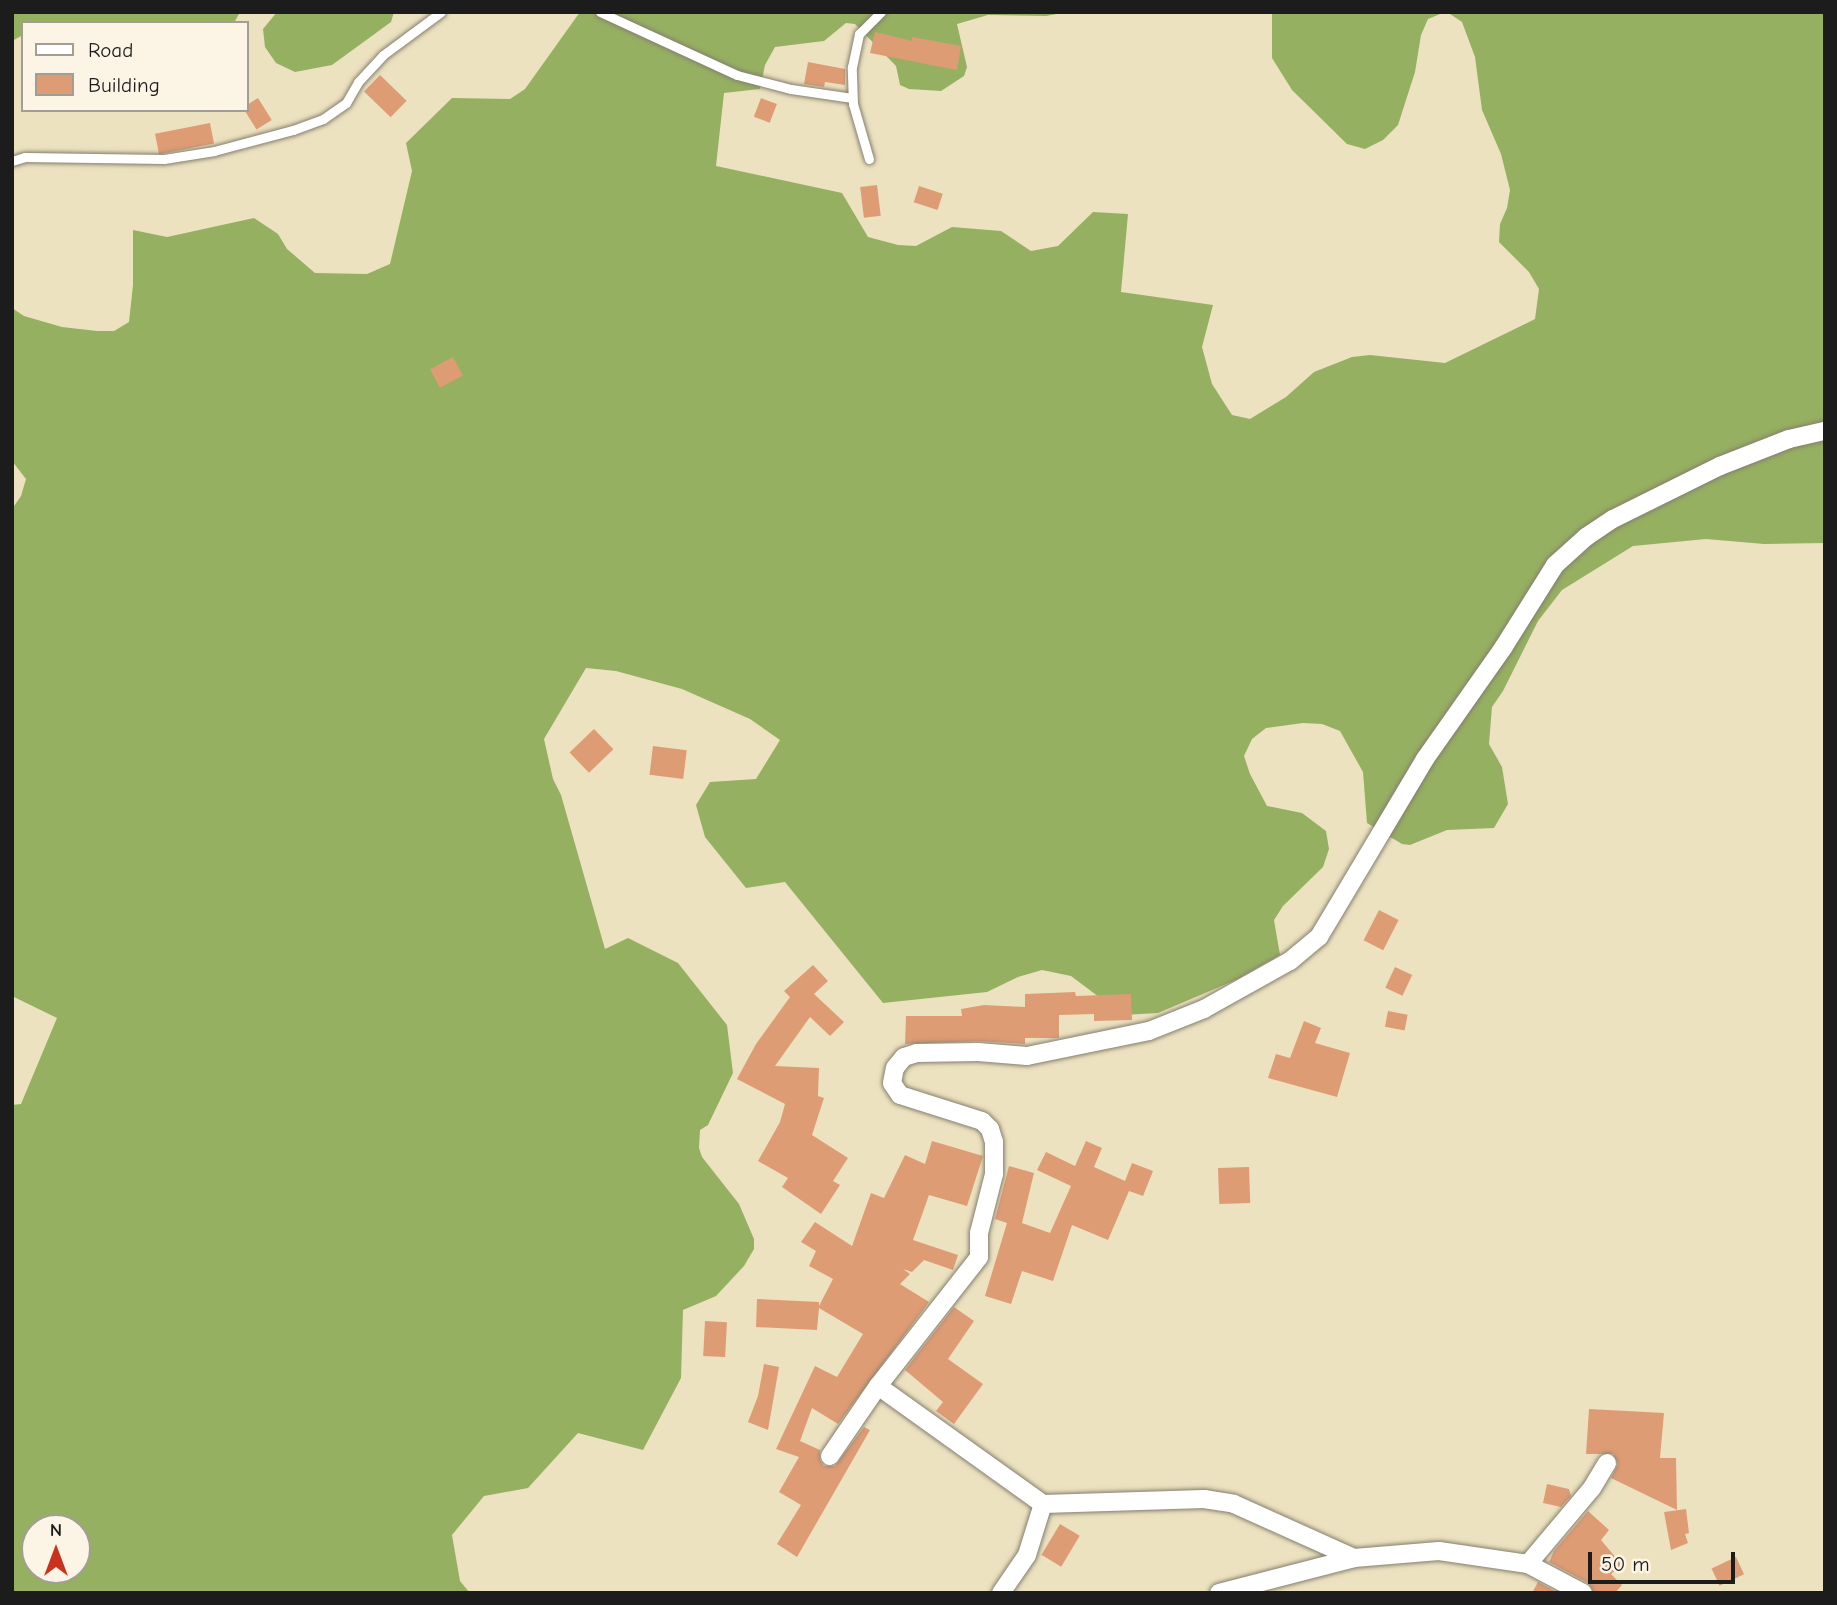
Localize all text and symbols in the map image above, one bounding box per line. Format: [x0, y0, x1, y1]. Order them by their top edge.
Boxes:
legend [21, 21, 248, 112]
text: Road [88, 38, 133, 62]
text: Building [88, 73, 160, 97]
north arrow [21, 1514, 91, 1584]
text: N [50, 1519, 62, 1541]
scale bar [1592, 1538, 1739, 1582]
text: 50 m [1601, 1552, 1650, 1576]

